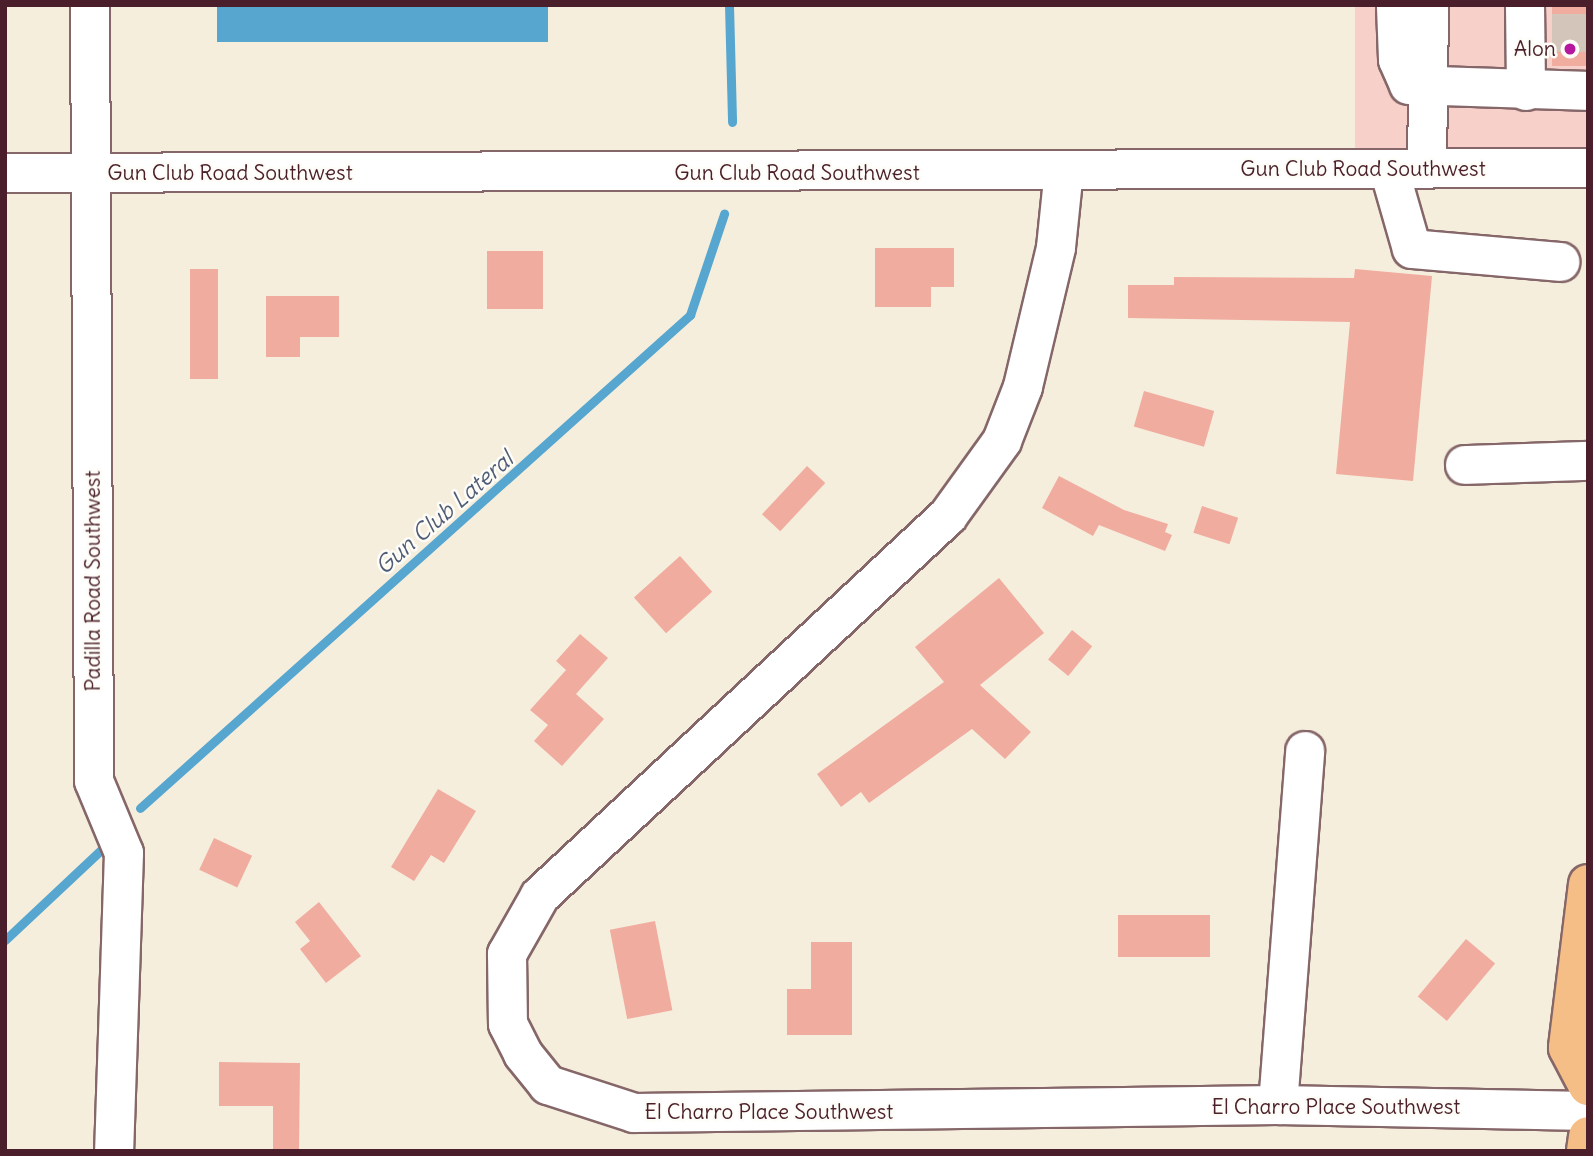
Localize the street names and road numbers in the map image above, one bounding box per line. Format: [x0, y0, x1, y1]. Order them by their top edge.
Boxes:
street label: Gun Club Road Southwest [1240, 156, 1486, 182]
street label: Gun Club Road Southwest [107, 160, 353, 186]
street label: Gun Club Road Southwest [674, 160, 920, 186]
street label: Padilla Road Southwest [80, 471, 106, 691]
street label: El Charro Place Southwest [1212, 1094, 1460, 1120]
street label: El Charro Place Southwest [645, 1099, 893, 1125]

